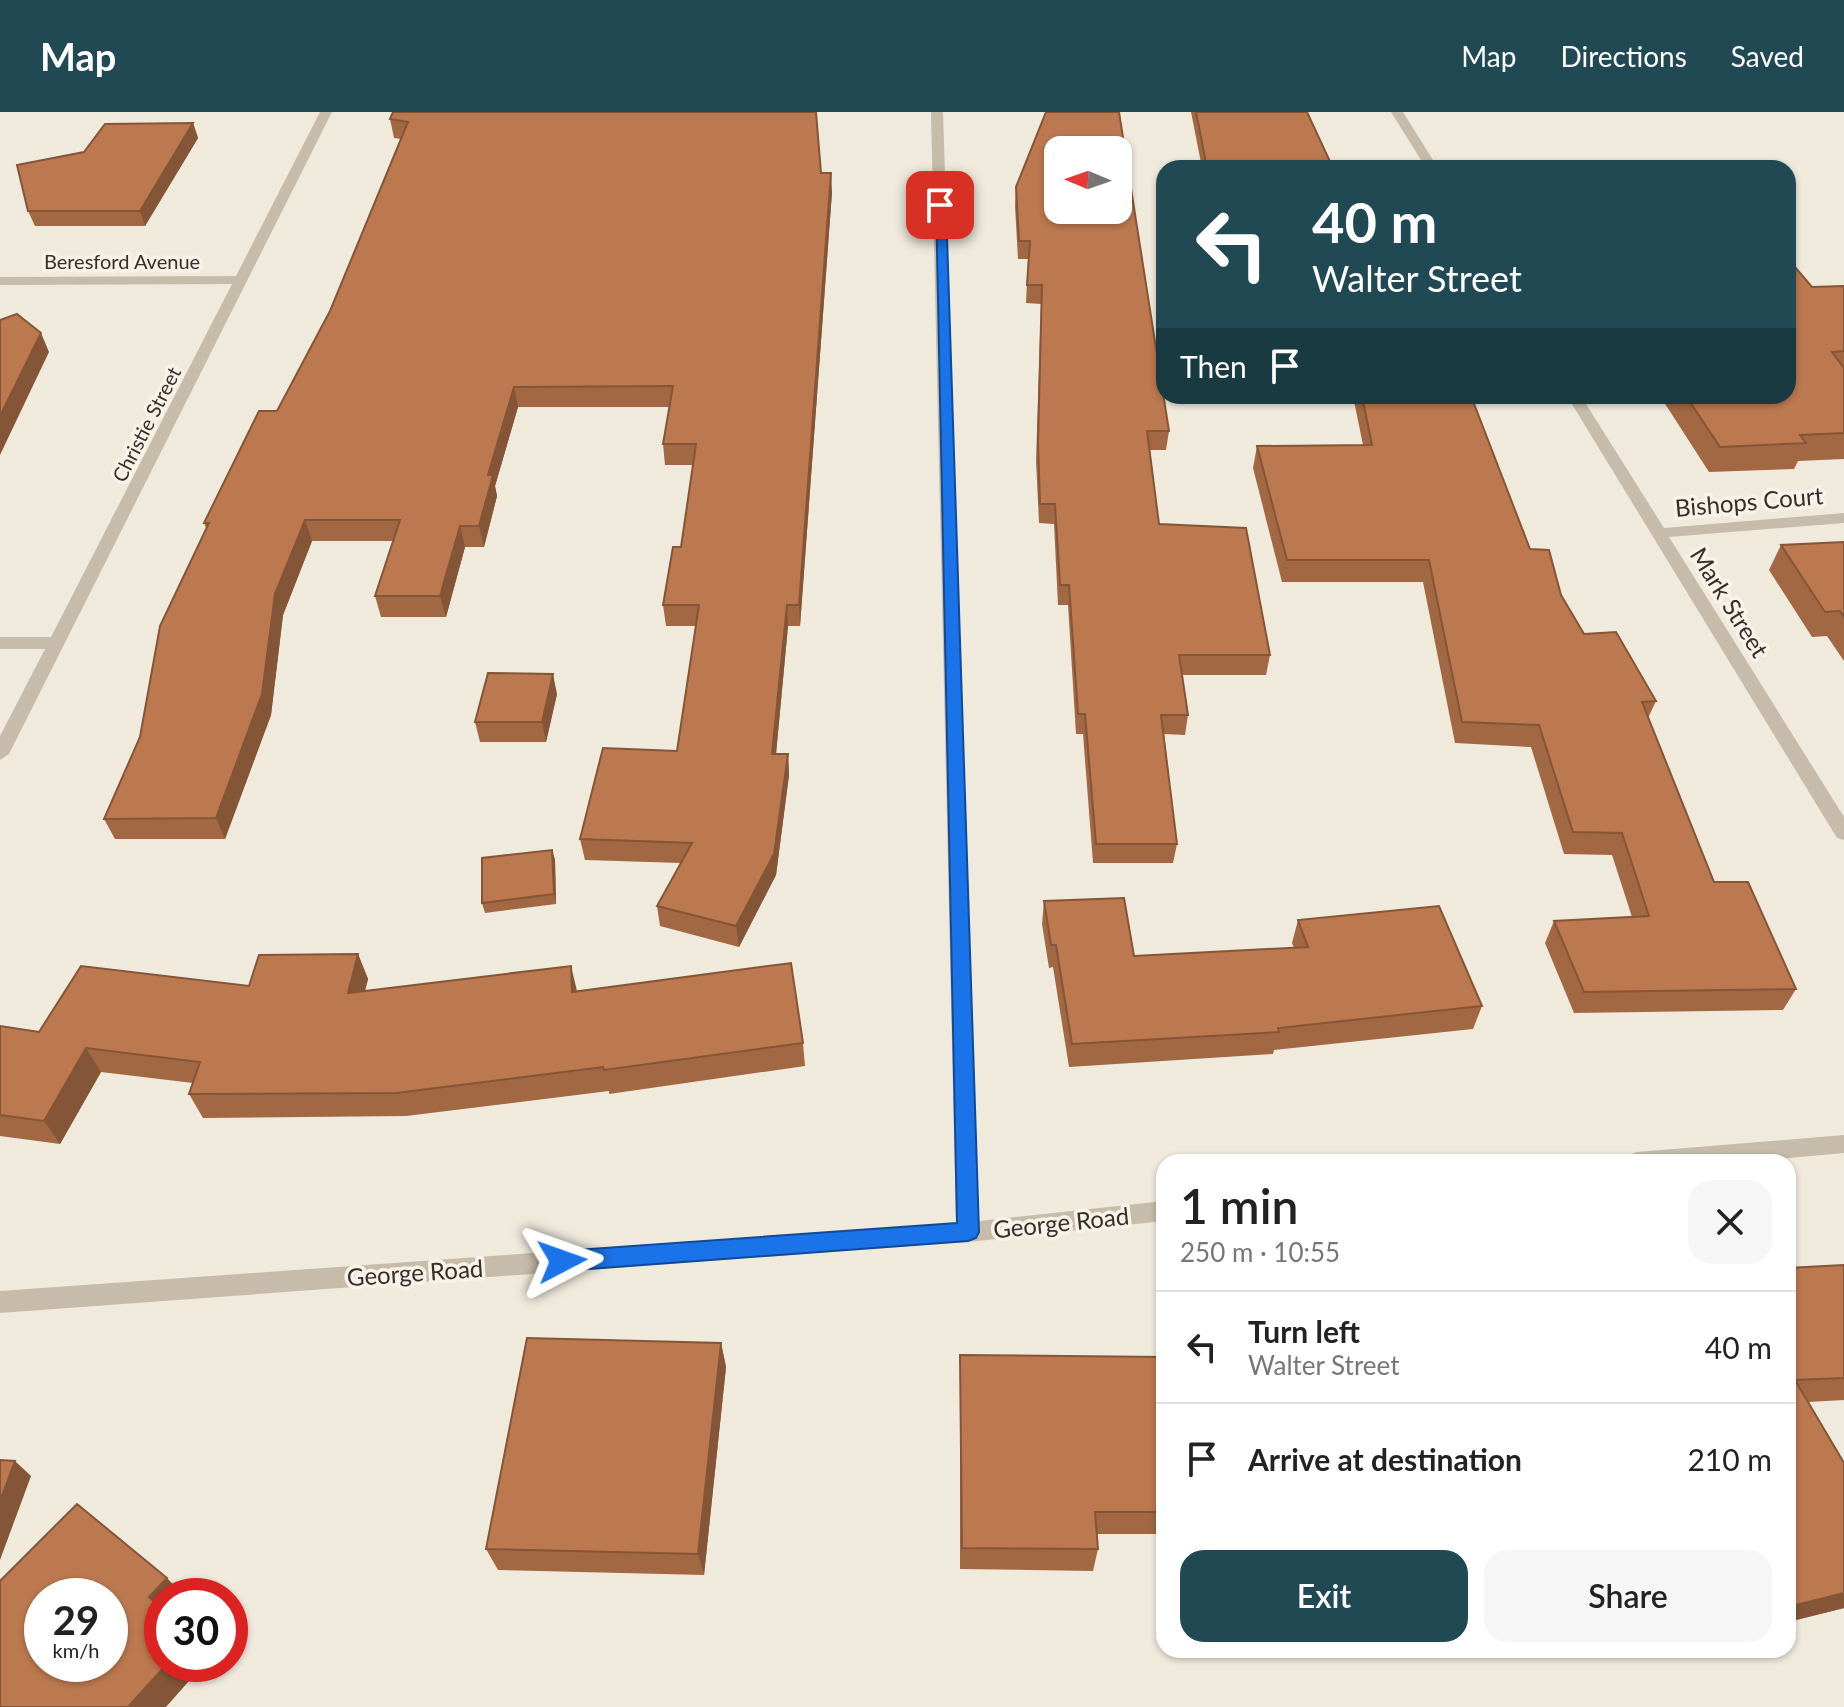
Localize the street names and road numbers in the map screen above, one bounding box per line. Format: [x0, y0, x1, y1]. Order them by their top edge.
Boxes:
street label: Beresford Avenue [44, 249, 200, 273]
street label: Christie Street [107, 362, 185, 486]
street label: Bishops Court [1674, 480, 1825, 522]
street label: Mark Street [1685, 542, 1775, 663]
street label: George Road [992, 1200, 1130, 1244]
street label: George Road [346, 1253, 484, 1291]

